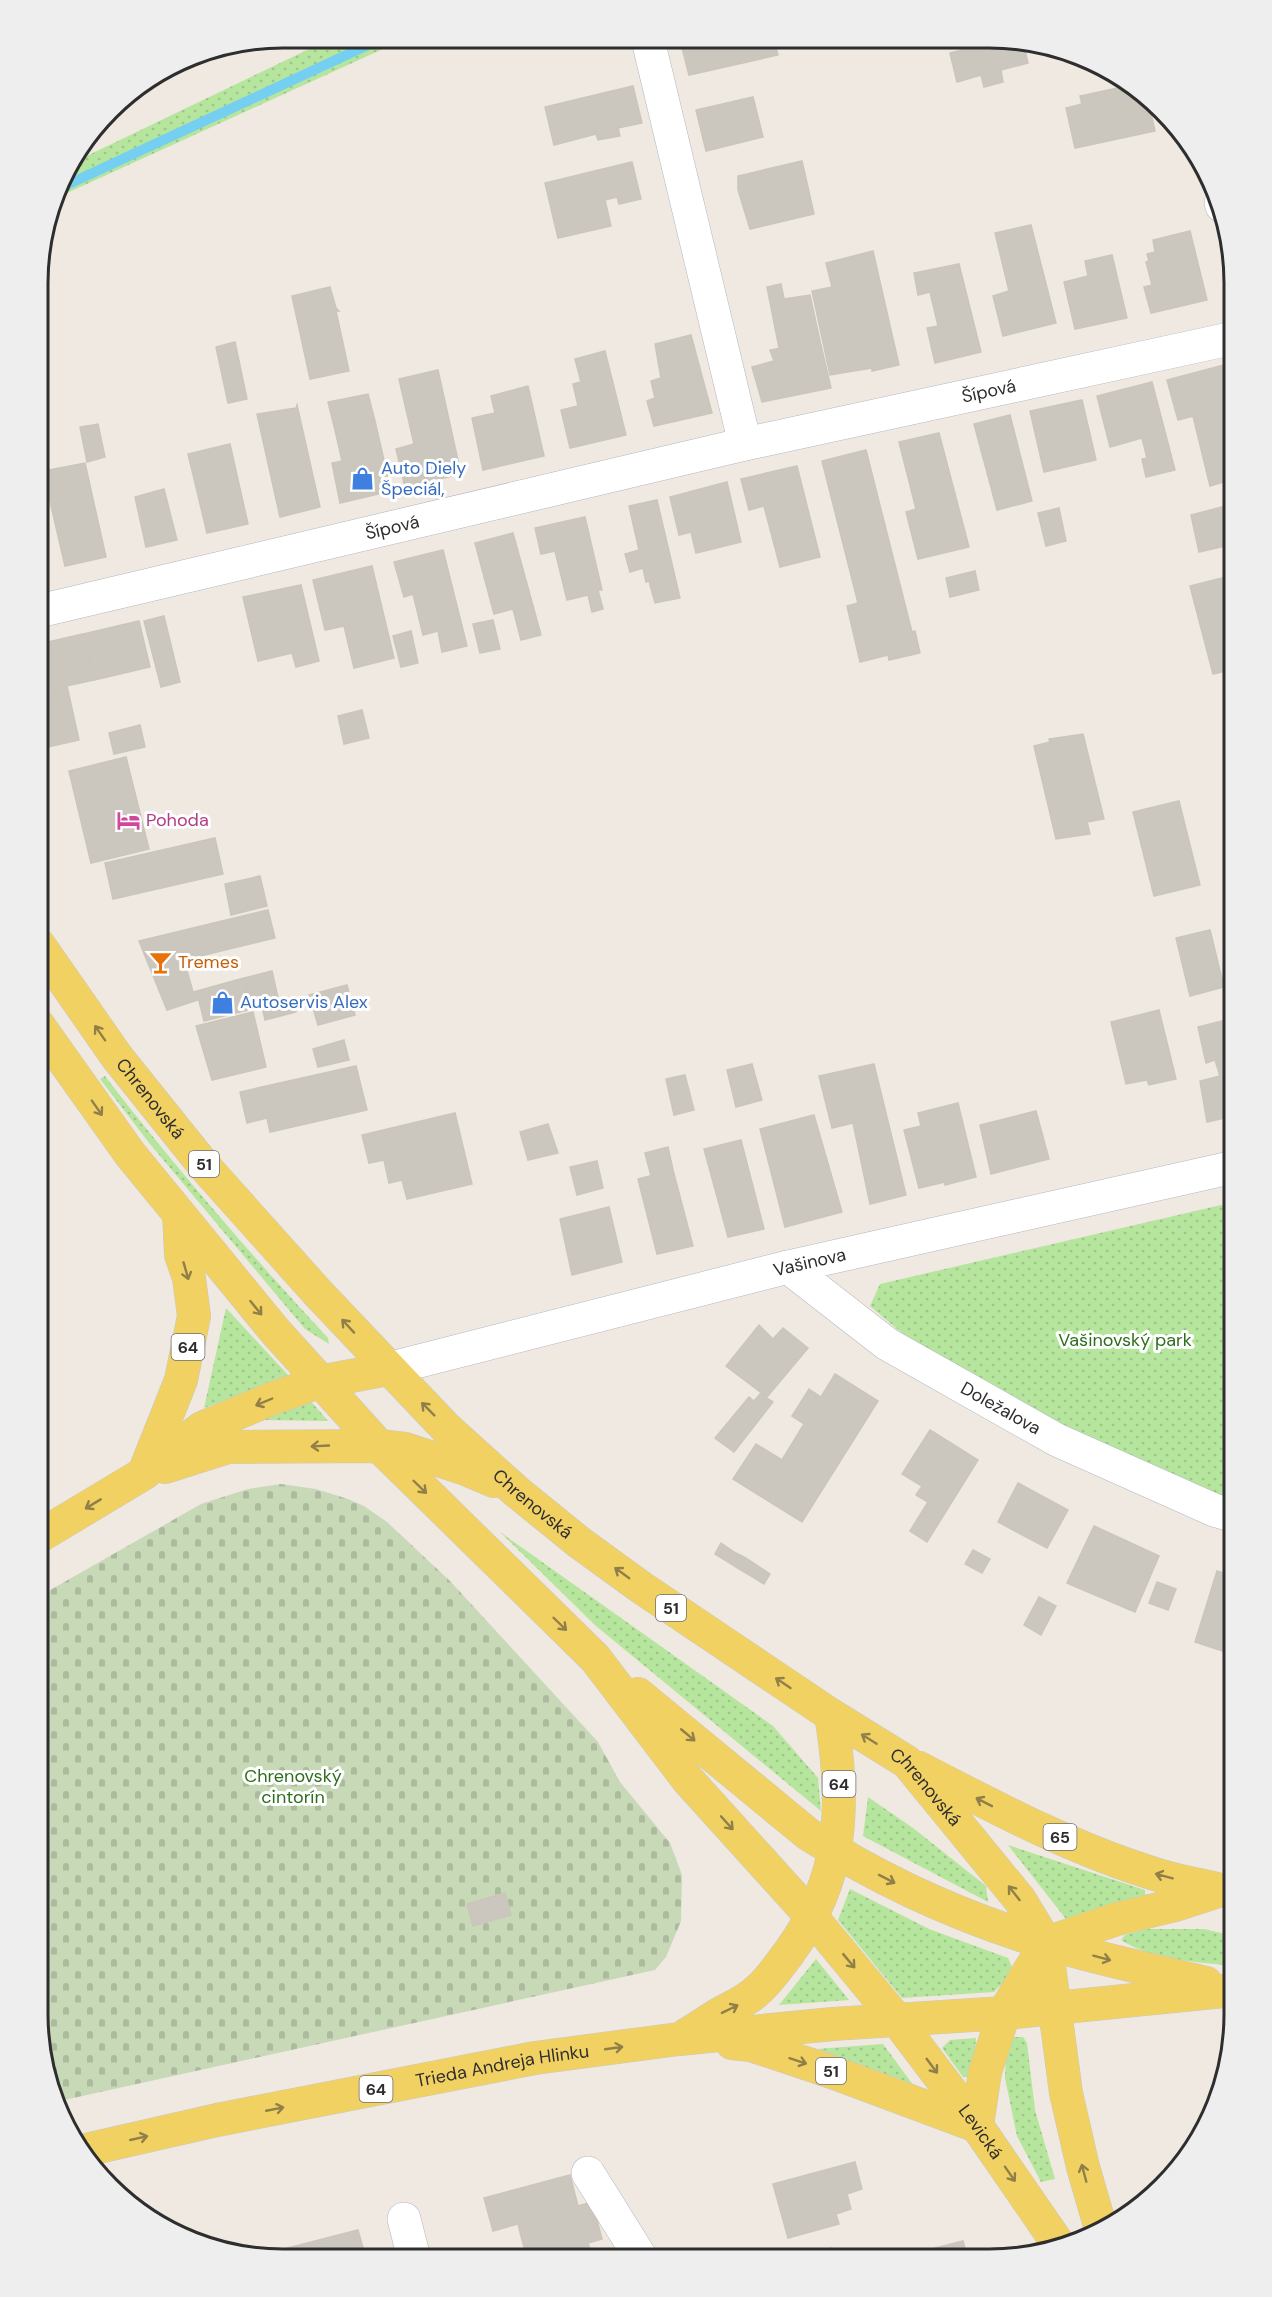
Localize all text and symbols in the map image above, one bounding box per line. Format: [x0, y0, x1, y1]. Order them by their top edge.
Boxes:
street label: Šípová [960, 374, 1018, 409]
place label: Auto Diely Špeciál, [381, 456, 466, 501]
shop icon: Auto Diely Špeciál, [350, 465, 376, 491]
street label: Šípová [363, 509, 422, 545]
hotel icon: Pohoda [115, 807, 141, 833]
place label: Pohoda [146, 808, 209, 832]
bar icon: Tremes [147, 949, 173, 975]
place label: Tremes [178, 950, 239, 974]
shop icon: Autoservis Alex [209, 989, 235, 1015]
place label: Autoservis Alex [240, 990, 368, 1014]
one-way arrow [94, 1025, 106, 1041]
street label: Chrenovská [111, 1053, 190, 1144]
one-way arrow [91, 1100, 103, 1116]
road number: 51 [189, 1151, 219, 1177]
street label: Vašinova [771, 1242, 848, 1282]
one-way arrow [181, 1261, 192, 1280]
one-way arrow [249, 1300, 263, 1315]
one-way arrow [341, 1318, 355, 1333]
park label: Vašinovský park [1058, 1328, 1192, 1352]
road number: 64 [172, 1334, 204, 1360]
street label: Doležalova [956, 1376, 1045, 1440]
one-way arrow [256, 1397, 274, 1408]
one-way arrow [420, 1401, 435, 1416]
one-way arrow [311, 1441, 331, 1452]
street label: Chrenovská [488, 1464, 578, 1544]
one-way arrow [413, 1480, 428, 1495]
one-way arrow [85, 1499, 102, 1511]
one-way arrow [614, 1567, 630, 1580]
road number: 51 [656, 1595, 686, 1621]
one-way arrow [552, 1616, 567, 1631]
one-way arrow [775, 1677, 791, 1689]
one-way arrow [680, 1729, 696, 1742]
one-way arrow [861, 1732, 878, 1744]
street label: Chrenovská [886, 1743, 967, 1831]
park label: Chrenovský cintorín [244, 1764, 342, 1809]
road number: 64 [822, 1771, 856, 1797]
one-way arrow [976, 1795, 994, 1807]
one-way arrow [720, 1815, 734, 1830]
road number: 65 [1044, 1824, 1076, 1850]
one-way arrow [1155, 1870, 1174, 1882]
one-way arrow [878, 1874, 896, 1885]
one-way arrow [1008, 1885, 1021, 1901]
one-way arrow [1092, 1952, 1111, 1964]
one-way arrow [842, 1953, 855, 1969]
one-way arrow [720, 2003, 738, 2014]
street label: Trieda Andreja Hlinku [414, 2039, 590, 2093]
one-way arrow [603, 2042, 623, 2053]
one-way arrow [788, 2056, 807, 2067]
road number: 51 [816, 2058, 846, 2084]
one-way arrow [926, 2058, 939, 2074]
road number: 64 [360, 2076, 392, 2102]
street label: Levická [953, 2100, 1008, 2164]
one-way arrow [265, 2103, 284, 2114]
one-way arrow [128, 2132, 148, 2143]
one-way arrow [1078, 2164, 1090, 2183]
one-way arrow [1004, 2165, 1016, 2182]

